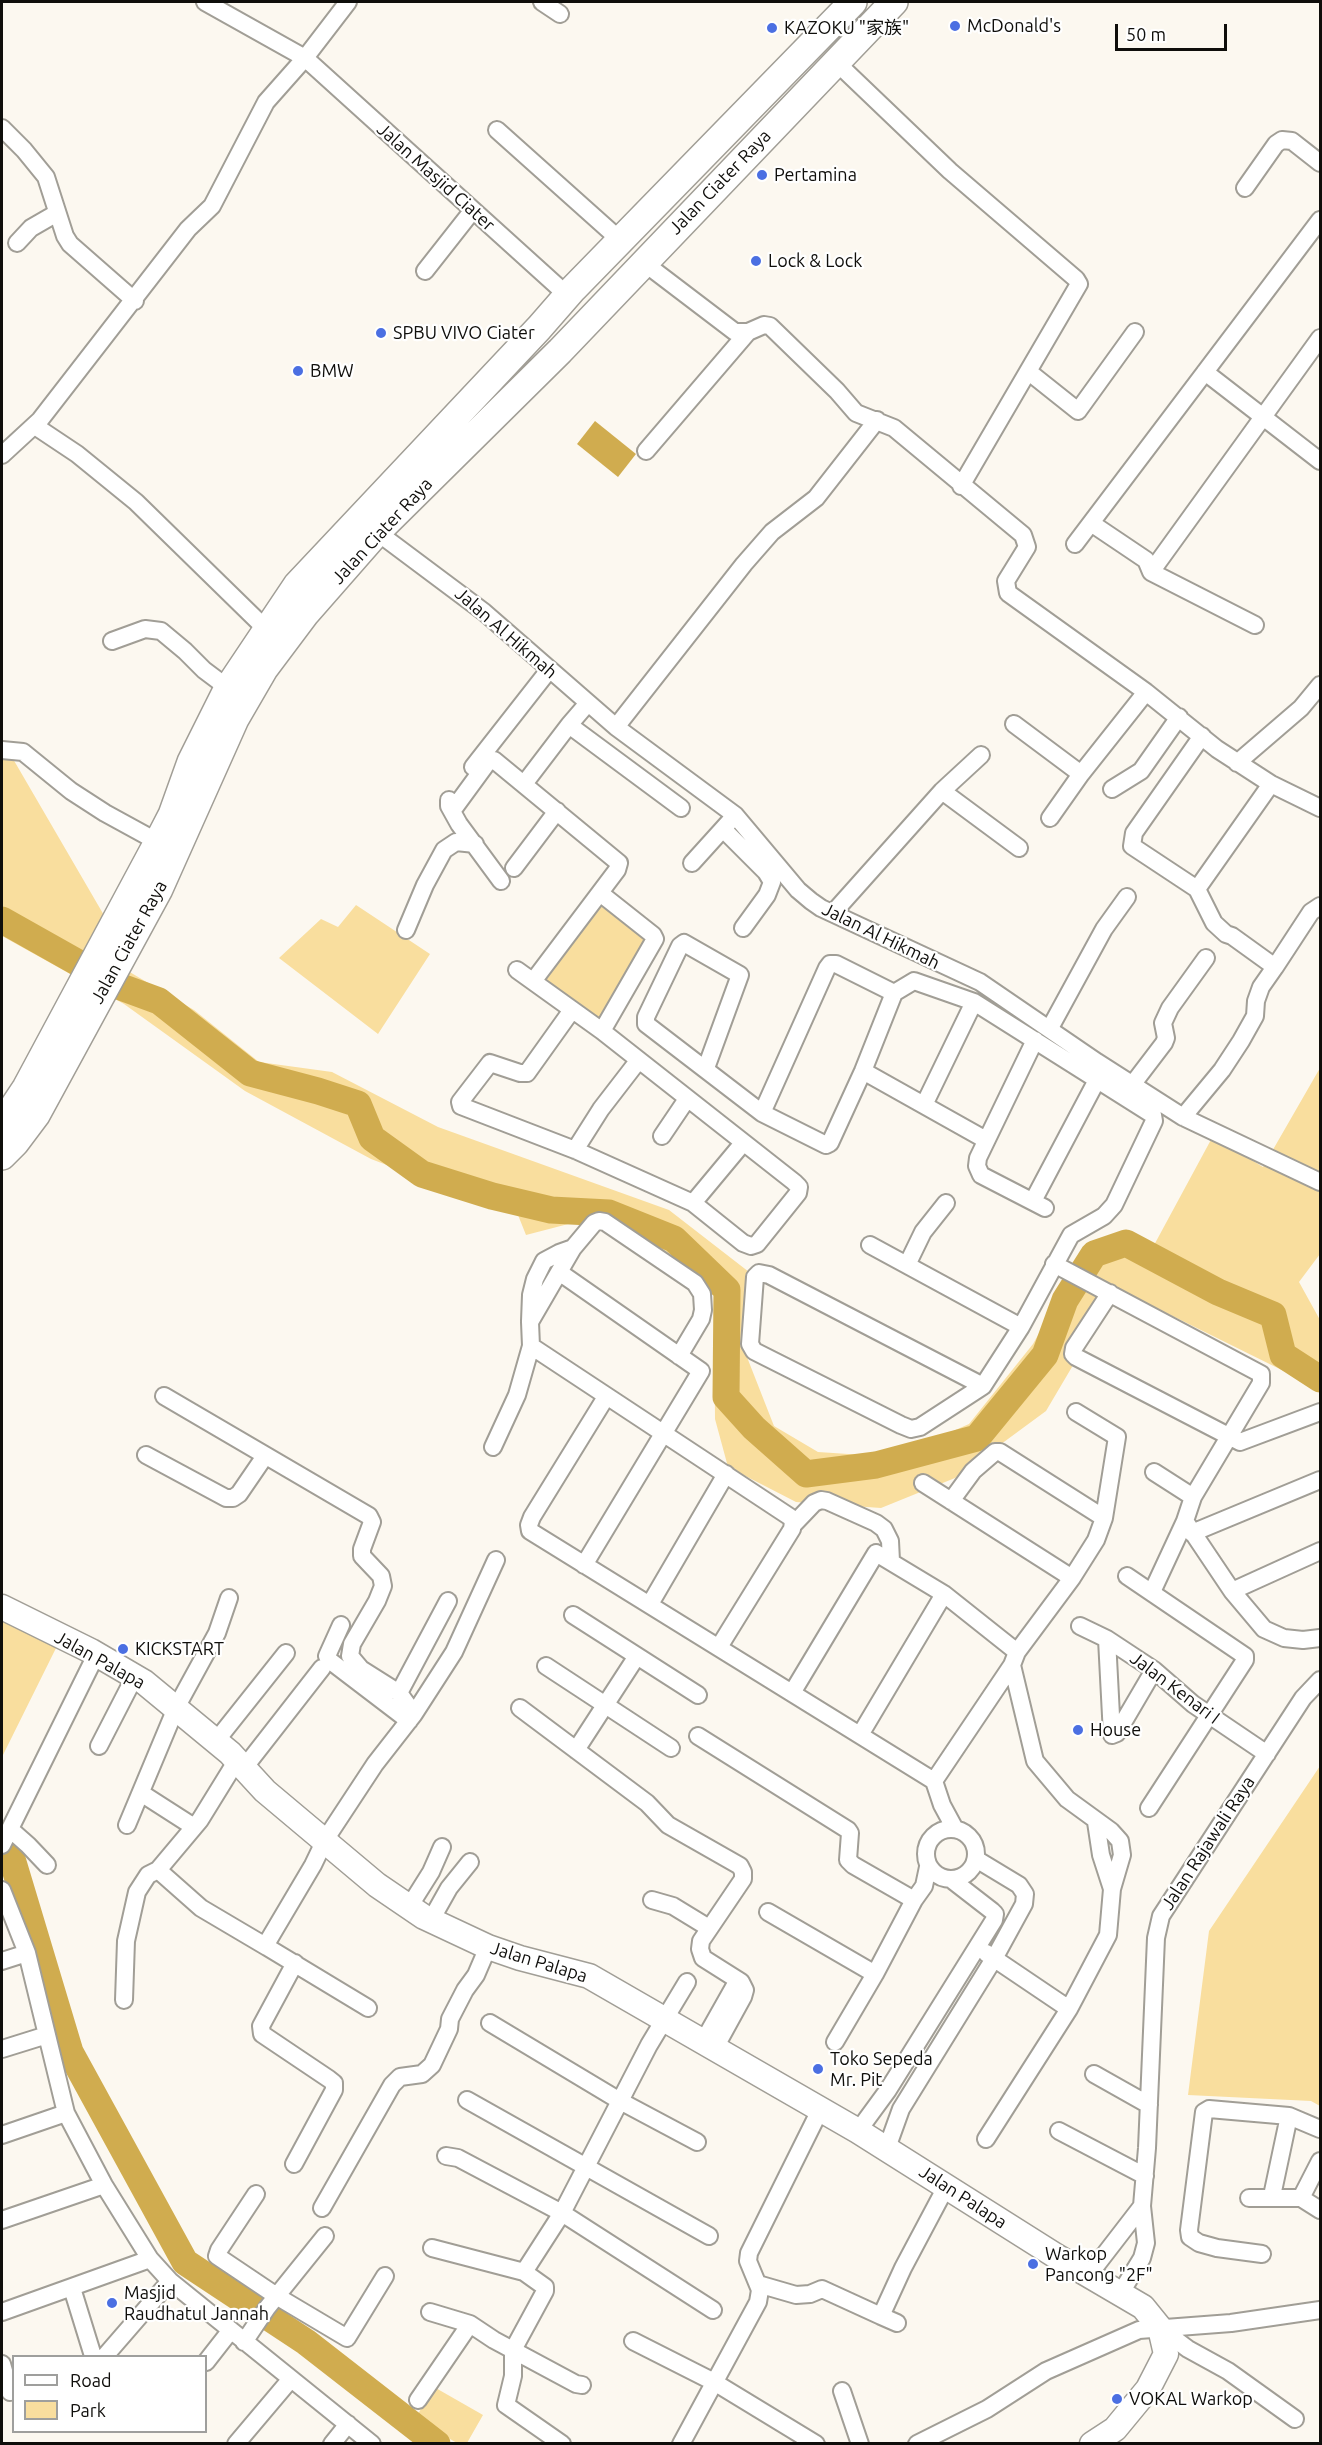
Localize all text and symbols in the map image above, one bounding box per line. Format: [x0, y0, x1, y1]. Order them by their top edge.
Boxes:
scale bar [1118, 12, 1230, 50]
place label: McDonald's [967, 15, 1061, 37]
place label: KAZOKU "家族" [784, 17, 909, 39]
marker: McDonald's [948, 19, 962, 33]
marker: KAZOKU "家族" [765, 21, 779, 35]
text: 50 m [1126, 24, 1166, 44]
street label: Jalan Masjid Ciater [373, 118, 499, 236]
street label: Jalan Ciater Raya [665, 125, 775, 239]
place label: Pertamina [774, 164, 857, 186]
marker: Pertamina [755, 168, 769, 182]
place label: Lock & Lock [768, 250, 862, 272]
marker: Lock & Lock [749, 254, 763, 268]
place label: SPBU VIVO Ciater [393, 322, 535, 344]
marker: SPBU VIVO Ciater [374, 326, 388, 340]
place label: BMW [310, 360, 354, 382]
marker: BMW [291, 364, 305, 378]
street label: Jalan Ciater Raya [327, 473, 437, 589]
street label: Jalan Al Hikmah [451, 583, 561, 683]
street label: Jalan Ciater Raya [86, 877, 172, 1007]
street label: Jalan Al Hikmah [819, 898, 943, 974]
street label: Jalan Palapa [51, 1626, 149, 1694]
place label: KICKSTART [135, 1638, 224, 1660]
marker: KICKSTART [116, 1642, 130, 1656]
street label: Jalan Kenari I [1126, 1647, 1224, 1729]
place label: House [1090, 1719, 1141, 1741]
marker: House [1071, 1723, 1085, 1737]
street label: Jalan Rajawali Raya [1157, 1772, 1259, 1914]
street label: Jalan Palapa [488, 1937, 590, 1987]
place label: Toko Sepeda Mr. Pit [830, 2048, 933, 2090]
marker: Toko Sepeda Mr. Pit [811, 2062, 825, 2076]
street label: Jalan Palapa [915, 2161, 1011, 2233]
place label: Warkop Pancong "2F" [1045, 2243, 1153, 2286]
marker: Warkop Pancong "2F" [1026, 2257, 1040, 2271]
place label: Masjid Raudhatul Jannah [124, 2282, 269, 2324]
marker: Masjid Raudhatul Jannah [105, 2296, 119, 2310]
legend [12, 2355, 207, 2433]
text: Road [70, 2370, 112, 2390]
place label: VOKAL Warkop [1129, 2388, 1253, 2410]
marker: VOKAL Warkop [1110, 2392, 1124, 2406]
text: Park [70, 2400, 106, 2420]

